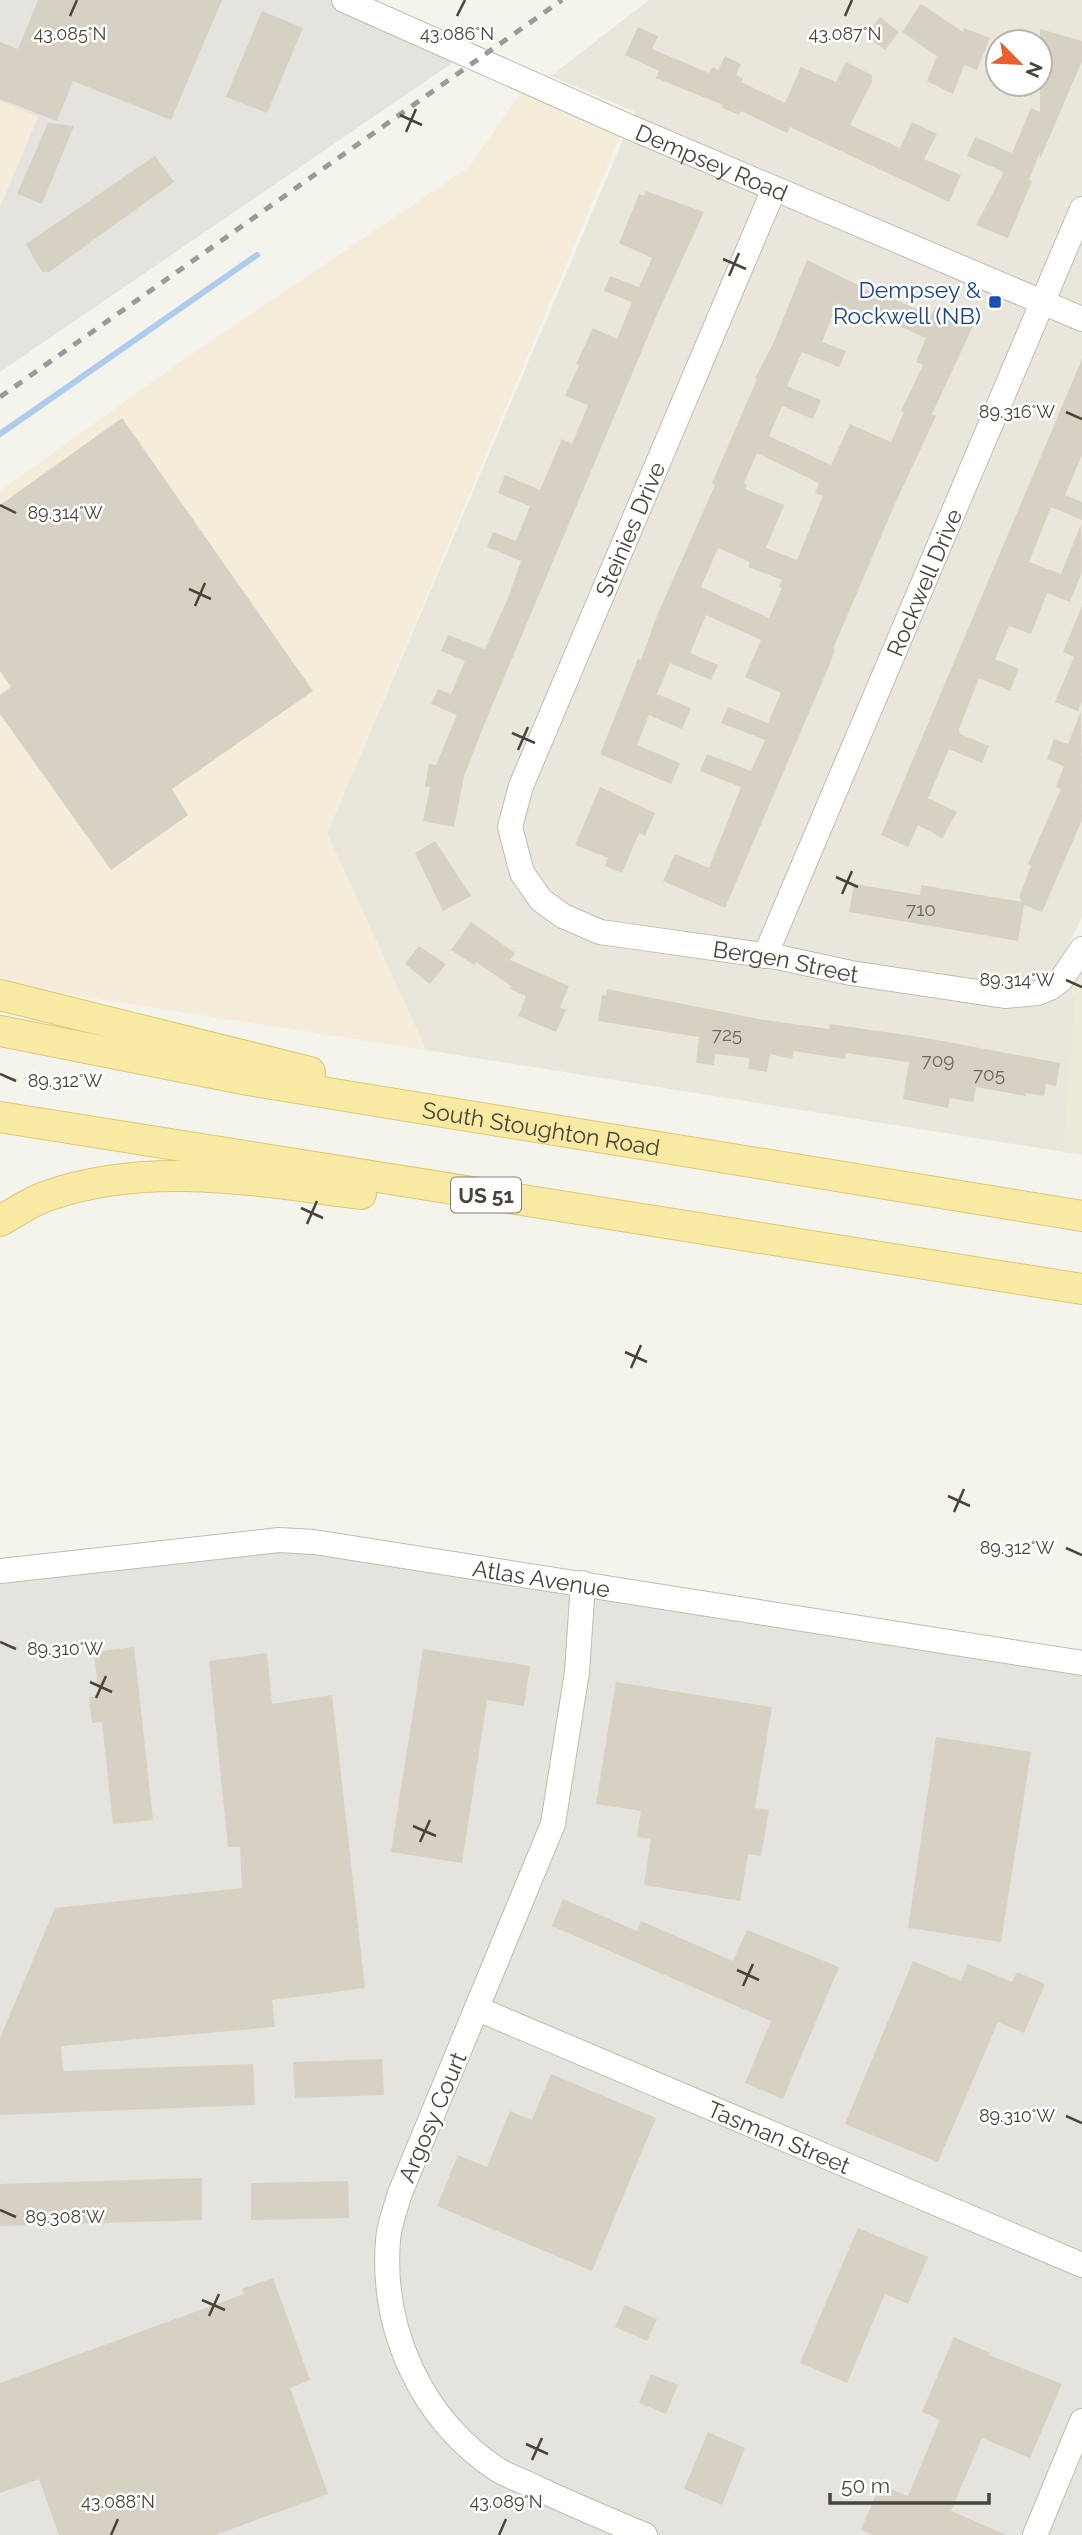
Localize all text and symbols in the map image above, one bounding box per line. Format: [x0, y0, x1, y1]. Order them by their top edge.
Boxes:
text: 43.085°N [33, 23, 107, 44]
text: 43.086°N [420, 23, 494, 44]
text: 43.087°N [809, 23, 881, 44]
north arrow [984, 28, 1054, 98]
text: N [1022, 59, 1048, 81]
street label: Dempsey Road [632, 118, 792, 206]
place label: Dempsey & Rockwell (NB) [833, 276, 982, 329]
marker: Dempsey & Rockwell (NB) [987, 294, 1003, 310]
text: 89.316°W [979, 401, 1055, 422]
street label: Steinies Drive [590, 458, 670, 600]
text: 89.314°W [27, 502, 103, 523]
street label: Rockwell Drive [880, 504, 967, 660]
house number: 710 [906, 898, 936, 920]
street label: Bergen Street [711, 935, 861, 987]
text: 89.314°W [979, 969, 1055, 990]
house number: 725 [712, 1023, 742, 1045]
house number: 709 [922, 1049, 954, 1071]
house number: 705 [973, 1063, 1005, 1085]
text: 89.312°W [28, 1070, 103, 1091]
street label: South Stoughton Road [421, 1095, 662, 1160]
road number: US 51 [451, 1178, 521, 1212]
text: 89.312°W [980, 1537, 1055, 1558]
street label: Atlas Avenue [471, 1554, 612, 1602]
text: 89.310°W [27, 1638, 103, 1659]
street label: Argosy Court [392, 2048, 472, 2186]
street label: Tasman Street [704, 2094, 855, 2179]
text: 89.310°W [979, 2105, 1055, 2126]
text: 89.308°W [25, 2206, 105, 2227]
scale bar [830, 2462, 989, 2506]
text: 50 m [841, 2473, 890, 2498]
text: 43.088°N [81, 2491, 155, 2512]
text: 43.089°N [469, 2491, 543, 2512]

